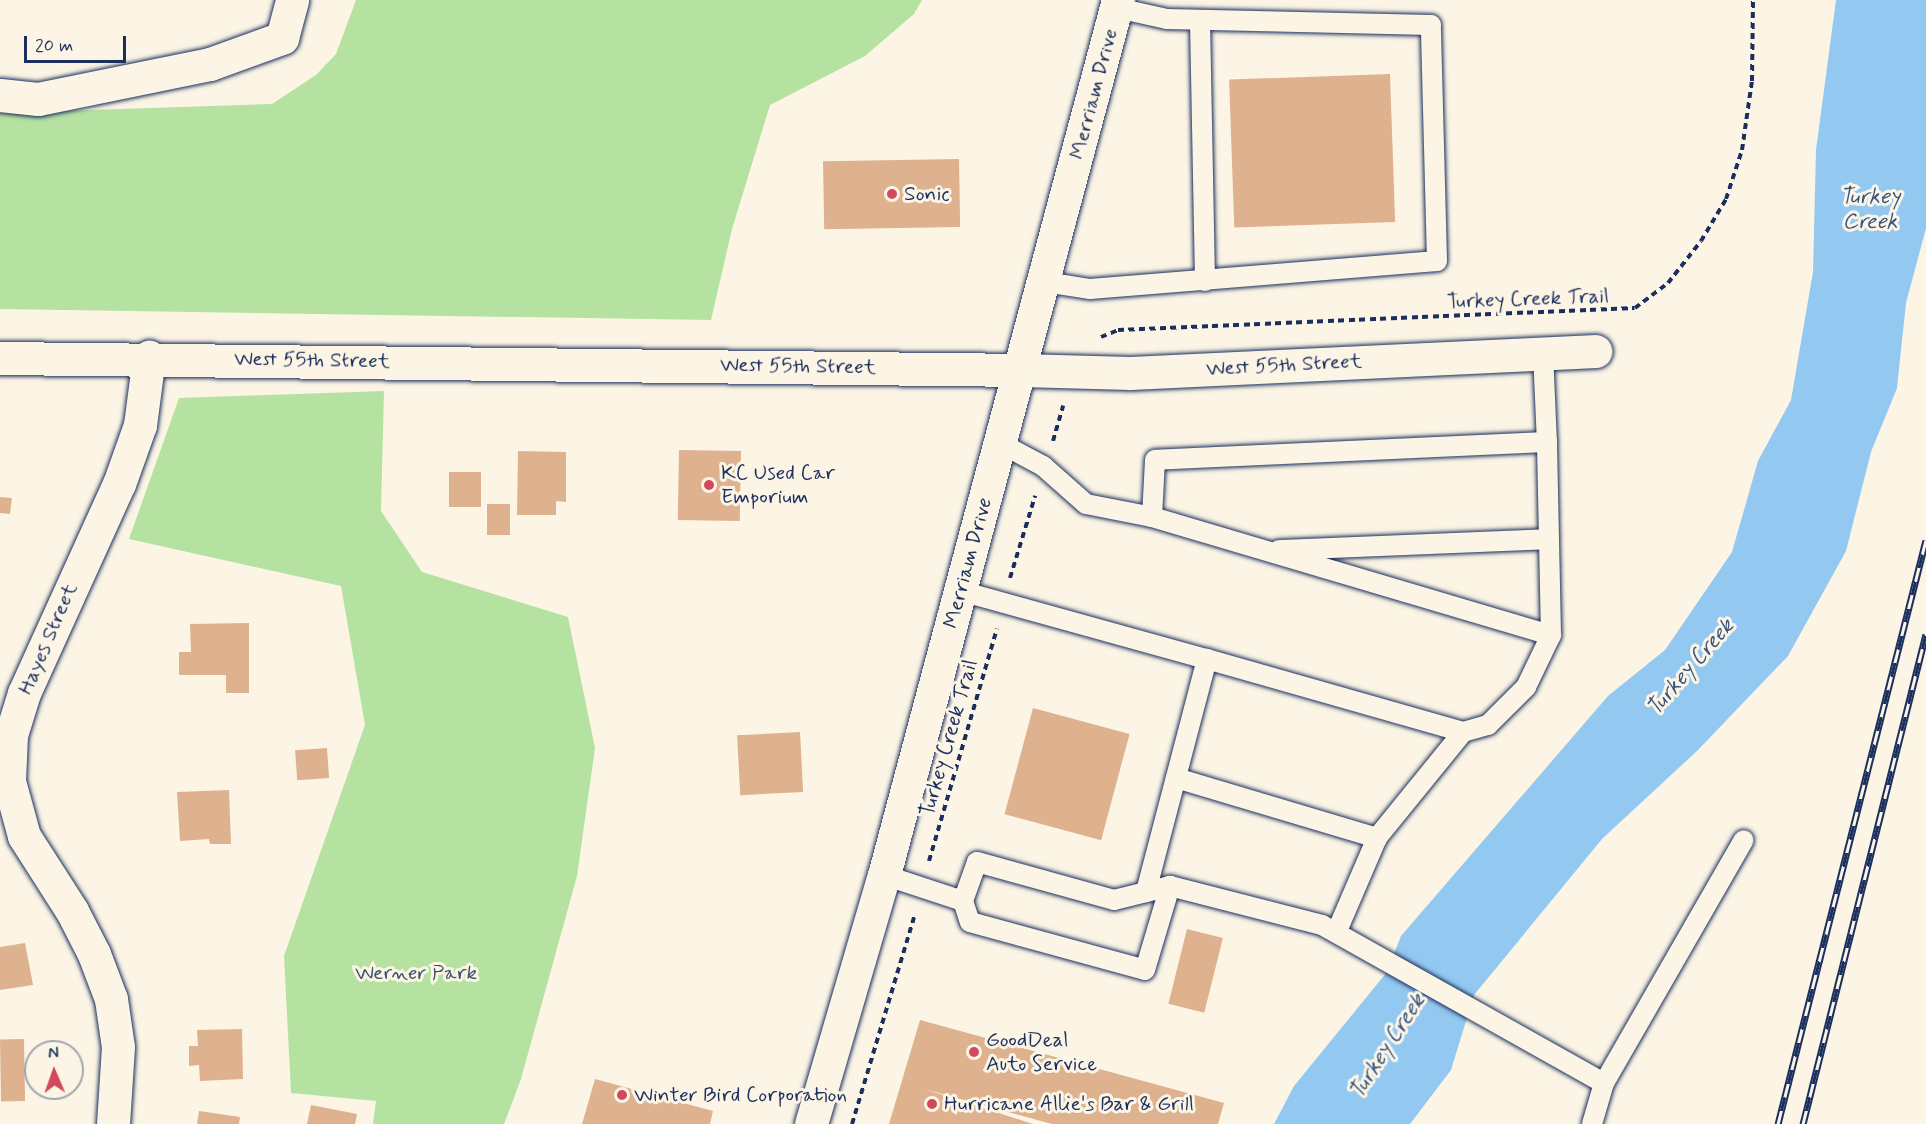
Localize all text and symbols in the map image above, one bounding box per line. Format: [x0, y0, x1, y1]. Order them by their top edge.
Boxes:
scale bar [27, 24, 129, 62]
street label: Merriam Drive [1065, 26, 1123, 162]
text: 20 m [35, 34, 73, 58]
place label: Sonic [904, 181, 950, 207]
water label: Turkey Creek [1840, 184, 1900, 236]
marker: Sonic [885, 187, 899, 201]
street label: Turkey Creek Trail [1448, 284, 1608, 314]
street label: West 55th Street [234, 346, 390, 374]
street label: West 55th Street [1205, 348, 1363, 382]
street label: West 55th Street [720, 352, 876, 380]
place label: KC Used Car Emporium [721, 460, 837, 510]
marker: KC Used Car Emporium [702, 478, 716, 492]
street label: Merriam Drive [939, 495, 997, 631]
street label: Hayes Street [13, 579, 83, 699]
water label: Turkey Creek [1641, 614, 1741, 722]
street label: Turkey Creek Trail [915, 658, 983, 818]
park label: Werner Park [357, 960, 475, 986]
water label: Turkey Creek [1344, 989, 1432, 1105]
place label: GoodDeal Auto Service [986, 1027, 1095, 1077]
north arrow [24, 1040, 84, 1100]
text: N [48, 1043, 59, 1064]
marker: GoodDeal Auto Service [967, 1045, 981, 1059]
place label: Winter Bird Corporation [634, 1082, 849, 1108]
marker: Winter Bird Corporation [615, 1088, 629, 1102]
place label: Hurricane Allie's Bar & Grill [944, 1091, 1194, 1117]
marker: Hurricane Allie's Bar & Grill [925, 1097, 939, 1111]

